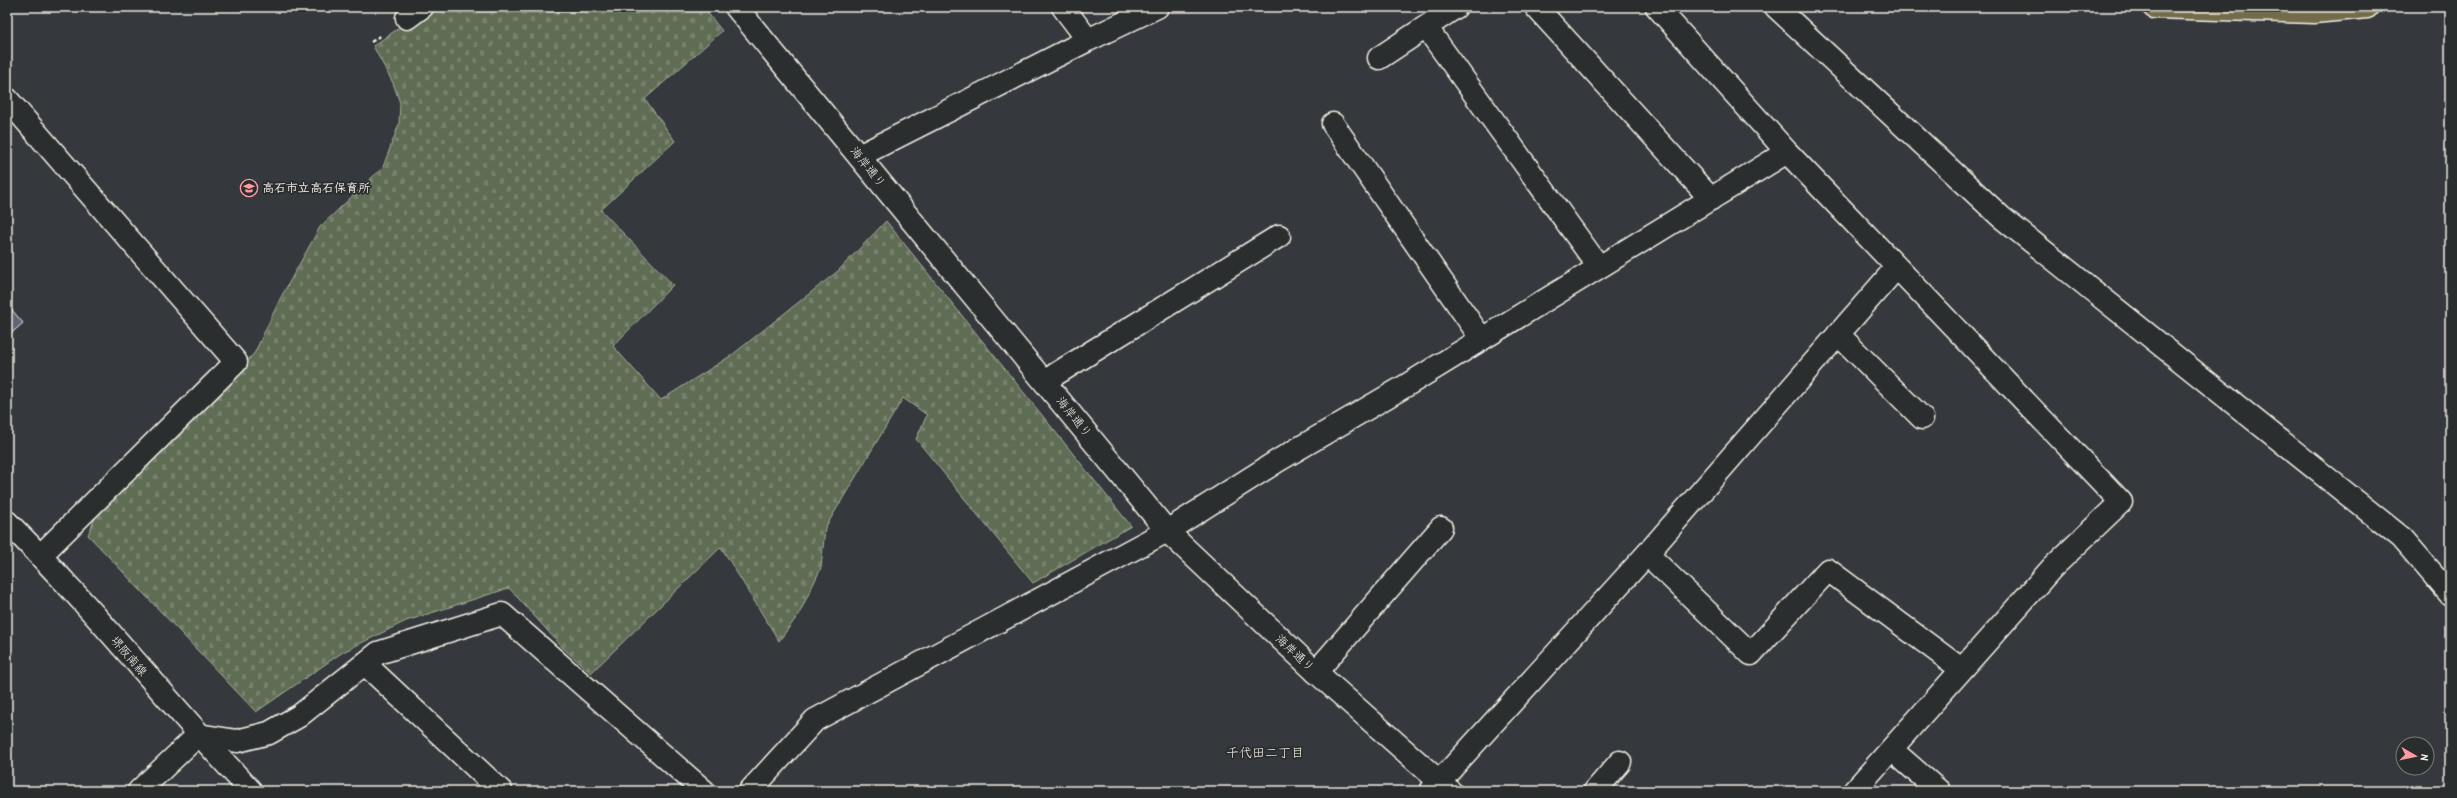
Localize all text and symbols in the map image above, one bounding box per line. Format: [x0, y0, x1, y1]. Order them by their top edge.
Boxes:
street label: 海岸通り [847, 143, 890, 191]
school or university icon: 高石市立高石保育所 [239, 178, 259, 198]
place label: 高石市立高石保育所 [262, 179, 371, 196]
street label: 海岸通り [1053, 393, 1096, 441]
street label: 海岸通り [1272, 630, 1319, 675]
street label: 堺阪南線 [107, 632, 152, 679]
north arrow [2395, 736, 2435, 776]
district label: 千代田二丁目 [1226, 743, 1304, 761]
text: N [2417, 754, 2432, 762]

